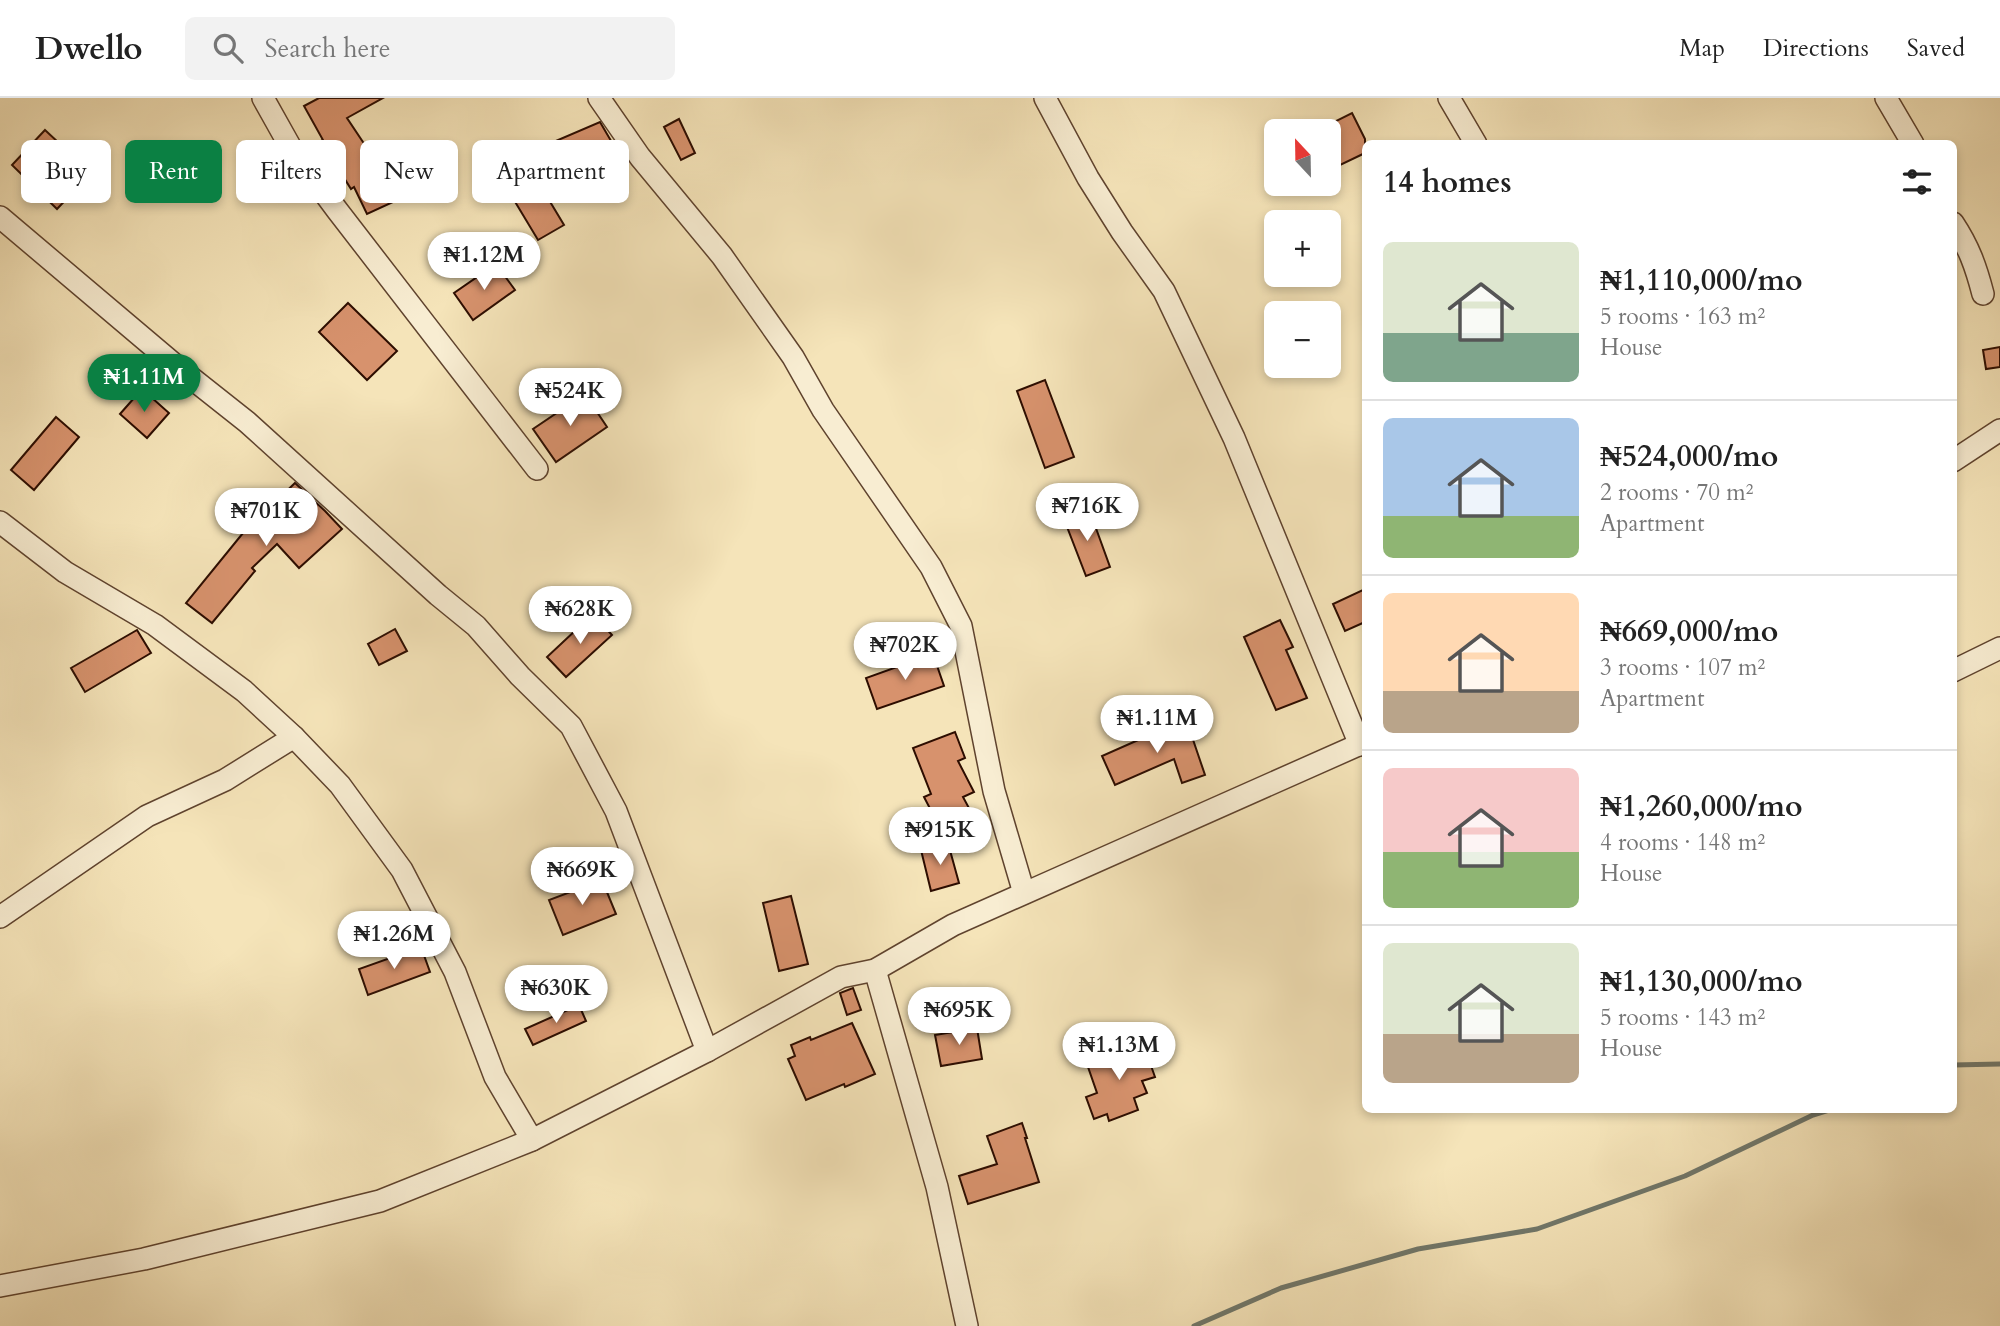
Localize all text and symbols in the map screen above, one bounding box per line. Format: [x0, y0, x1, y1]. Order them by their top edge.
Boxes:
search box [185, 17, 675, 80]
text: Dwello [35, 26, 143, 71]
icon: search [209, 29, 247, 67]
text: Search here [265, 31, 391, 66]
text: Map [1679, 32, 1725, 65]
text: Directions [1763, 32, 1869, 65]
text: Saved [1907, 32, 1965, 65]
north arrow [1264, 119, 1340, 196]
map controls [1264, 119, 1341, 378]
chip: Buy [21, 140, 111, 203]
chip: Rent [125, 140, 222, 203]
chip: Filters [236, 140, 346, 203]
chip: New [360, 140, 458, 203]
chip: Apartment [472, 140, 629, 203]
text: 14 homes [1383, 162, 1512, 203]
icon: filters [1898, 163, 1936, 201]
button: + [1264, 210, 1341, 287]
pin: ₦1.12M [427, 232, 541, 292]
text: ₦1.12M [444, 239, 524, 270]
text: ₦1,110,000/mo [1600, 260, 1803, 301]
icon: home [1439, 270, 1523, 354]
button: − [1264, 301, 1341, 378]
text: 5 rooms · 163 m² [1600, 301, 1765, 332]
text: House [1600, 332, 1662, 363]
pin: ₦1.11M [87, 354, 201, 414]
text: ₦1.11M [104, 361, 184, 392]
pin: ₦524K [521, 368, 619, 428]
text: ₦524K [535, 375, 605, 406]
text: ₦524,000/mo [1600, 436, 1778, 477]
icon: home [1439, 446, 1523, 530]
text: 2 rooms · 70 m² [1600, 477, 1753, 508]
pin: ₦716K [1038, 484, 1136, 543]
pin: ₦701K [217, 489, 315, 548]
text: ₦716K [1052, 490, 1122, 521]
text: ₦701K [231, 495, 301, 526]
text: Apartment [1600, 508, 1704, 539]
pin: ₦628K [531, 587, 629, 646]
text: ₦628K [545, 593, 615, 624]
text: ₦669,000/mo [1600, 611, 1778, 652]
icon: home [1439, 621, 1523, 705]
pin: ₦702K [856, 622, 954, 682]
text: ₦702K [870, 629, 940, 660]
text: 3 rooms · 107 m² [1600, 652, 1765, 683]
text: Apartment [1600, 683, 1704, 714]
pin: ₦1.11M [1100, 696, 1214, 755]
text: ₦1.11M [1117, 702, 1197, 733]
text: ₦1,260,000/mo [1600, 786, 1803, 827]
icon: home [1439, 796, 1523, 880]
pin: ₦915K [891, 808, 989, 867]
text: ₦915K [905, 814, 975, 845]
text: 4 rooms · 148 m² [1600, 827, 1765, 858]
pin: ₦669K [533, 848, 631, 907]
text: ₦669K [547, 854, 617, 885]
text: House [1600, 858, 1662, 889]
pin: ₦1.26M [337, 912, 451, 971]
text: ₦1.26M [354, 918, 434, 949]
text: ₦1,130,000/mo [1600, 961, 1803, 1002]
pin: ₦630K [507, 965, 605, 1025]
icon: home [1439, 971, 1523, 1055]
text: ₦630K [521, 972, 591, 1003]
pin: ₦695K [910, 988, 1008, 1047]
text: ₦695K [924, 994, 994, 1025]
text: 5 rooms · 143 m² [1600, 1002, 1765, 1033]
pin: ₦1.13M [1062, 1023, 1176, 1082]
text: ₦1.13M [1079, 1029, 1159, 1060]
text: House [1600, 1033, 1662, 1064]

